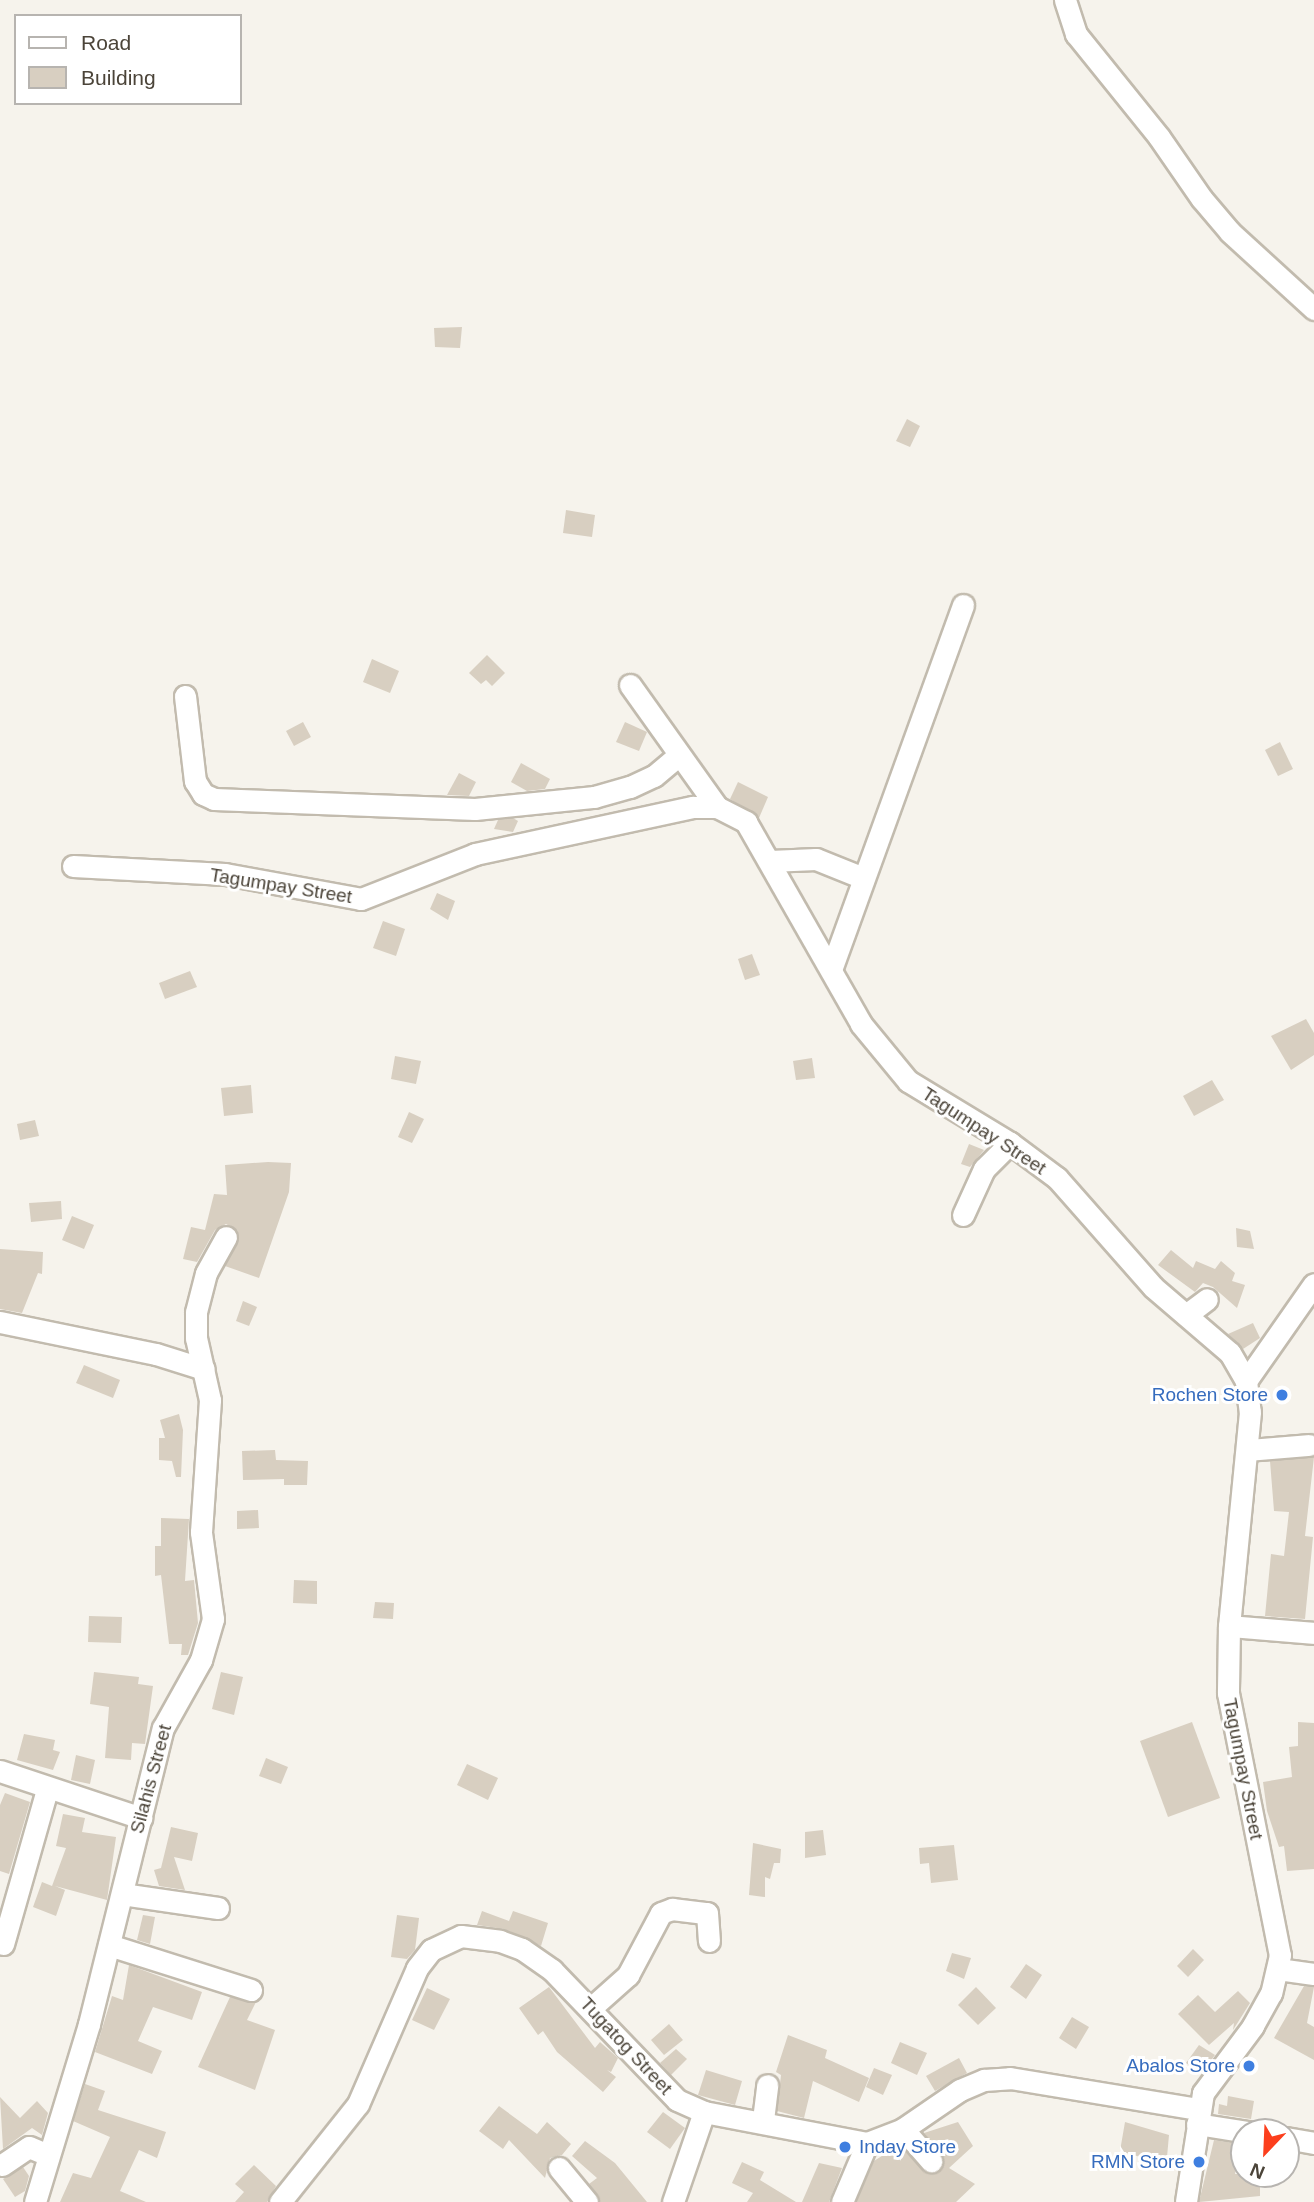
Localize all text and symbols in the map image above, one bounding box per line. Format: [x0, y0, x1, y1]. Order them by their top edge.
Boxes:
legend [14, 14, 242, 105]
text: Road [81, 31, 131, 54]
text: Building [81, 66, 156, 89]
street label: Tagumpay Street [208, 864, 354, 908]
street label: Tagumpay Street [918, 1082, 1050, 1180]
place label: Rochen Store [1152, 1384, 1268, 1406]
marker: Rochen Store [1274, 1387, 1290, 1403]
street label: Tagumpay Street [1218, 1696, 1268, 1842]
street label: Silahis Street [126, 1722, 176, 1836]
street label: Tugatog Street [575, 1993, 677, 2099]
place label: Abalos Store [1126, 2055, 1235, 2077]
marker: Abalos Store [1241, 2058, 1257, 2074]
north arrow [1230, 2118, 1300, 2188]
place label: Inday Store [859, 2136, 956, 2158]
marker: Inday Store [837, 2139, 853, 2155]
place label: RMN Store [1091, 2151, 1185, 2173]
marker: RMN Store [1191, 2154, 1207, 2170]
text: N [1247, 2159, 1268, 2183]

